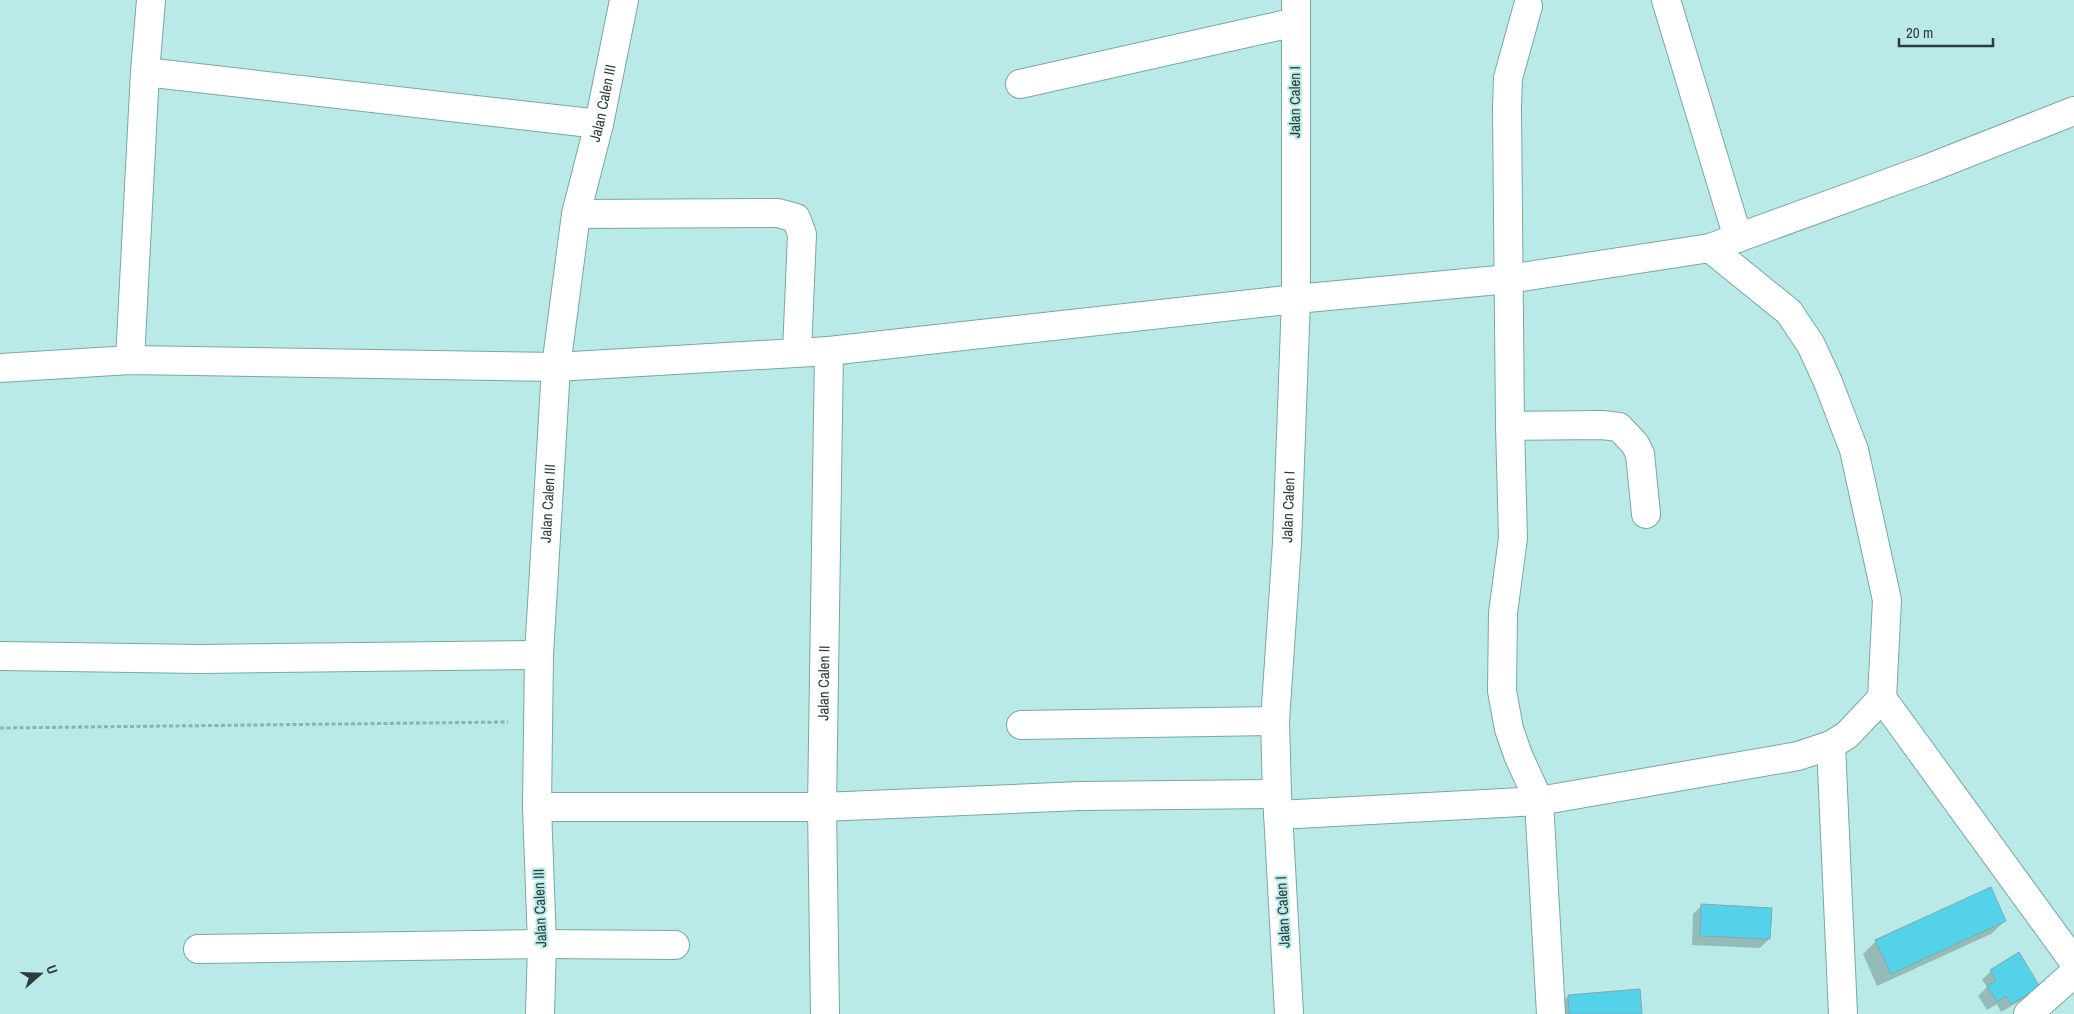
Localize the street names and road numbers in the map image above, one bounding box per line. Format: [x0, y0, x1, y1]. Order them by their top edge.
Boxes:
street label: Jalan Calen III [584, 63, 621, 144]
street label: Jalan Calen I [1284, 66, 1305, 138]
street label: Jalan Calen III [535, 463, 560, 543]
street label: Jalan Calen I [1276, 470, 1300, 543]
street label: Jalan Calen II [812, 645, 834, 721]
street label: Jalan Calen III [528, 868, 551, 948]
street label: Jalan Calen I [1270, 876, 1295, 948]

